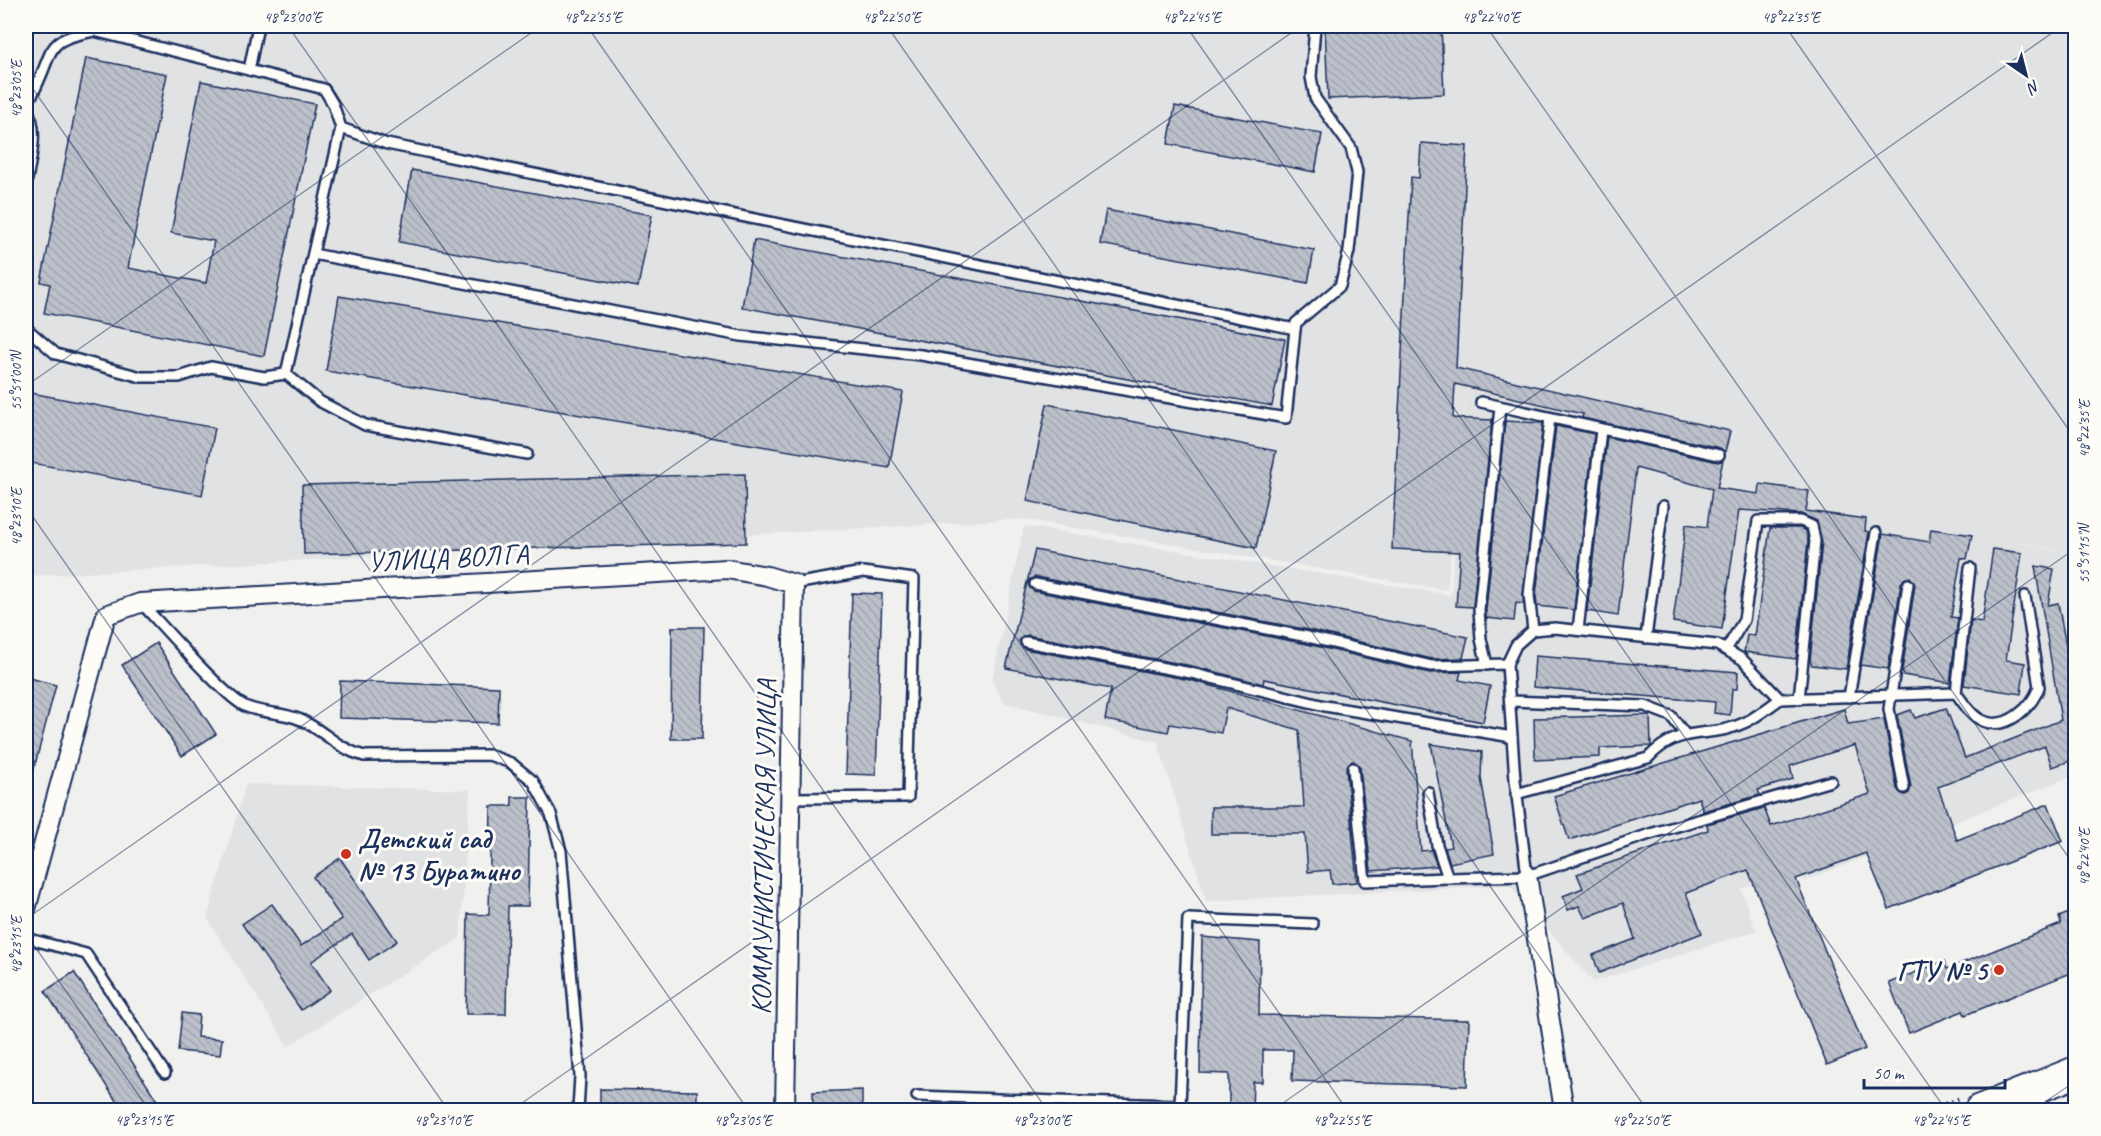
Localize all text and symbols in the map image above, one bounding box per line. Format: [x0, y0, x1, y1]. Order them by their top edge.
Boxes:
text: 48°23'00"E [264, 8, 324, 27]
text: 48°22'55"E [564, 8, 624, 27]
text: 48°22'50"E [863, 8, 923, 27]
text: 48°22'45"E [1163, 8, 1223, 27]
text: 48°22'40"E [1462, 8, 1522, 27]
text: 48°22'35"E [1762, 8, 1822, 27]
north arrow [1996, 45, 2056, 105]
text: 48°23'05"E [7, 58, 26, 118]
text: N [2022, 75, 2044, 99]
text: 55°51'00"N [7, 348, 26, 411]
text: 48°22'35"E [2075, 398, 2094, 458]
text: 48°23'10"E [7, 486, 26, 546]
text: 55°51'15"N [2075, 521, 2094, 584]
street label: УЛИЦА ВОЛГА [367, 536, 530, 579]
street label: КОММУНИСТИЧЕСКАЯ УЛИЦА [743, 677, 784, 1015]
place label: Детский сад № 13 Буратино [358, 821, 521, 888]
text: 48°22'40"E [2075, 826, 2094, 886]
marker: Детский сад № 13 Буратино [339, 847, 353, 861]
text: 48°23'15"E [7, 914, 26, 974]
place label: ГТУ № 5 [1897, 953, 1990, 988]
marker: ГТУ № 5 [1992, 963, 2006, 977]
scale bar [1864, 1052, 2005, 1090]
text: 50 m [1873, 1062, 1906, 1084]
text: 48°23'15"E [115, 1111, 175, 1130]
text: 48°23'10"E [414, 1111, 474, 1130]
text: 48°23'05"E [714, 1111, 774, 1130]
text: 48°23'00"E [1013, 1111, 1073, 1130]
text: 48°22'55"E [1313, 1111, 1373, 1130]
text: 48°22'50"E [1612, 1111, 1672, 1130]
text: 48°22'45"E [1912, 1111, 1972, 1130]

